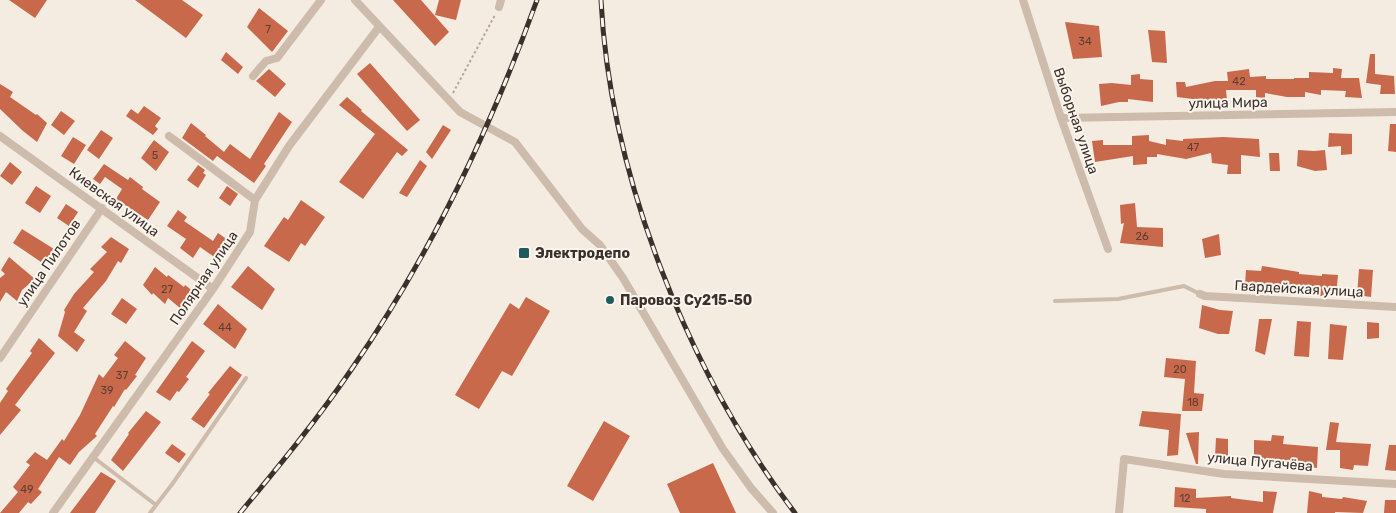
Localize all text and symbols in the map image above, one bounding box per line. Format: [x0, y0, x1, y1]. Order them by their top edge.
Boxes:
house number: 7 [265, 23, 271, 36]
house number: 34 [1078, 35, 1092, 48]
street label: Выборная улица [1050, 66, 1102, 176]
house number: 42 [1232, 75, 1246, 88]
street label: улица Мира [1188, 94, 1268, 112]
house number: 47 [1187, 141, 1199, 154]
house number: 5 [152, 149, 159, 162]
street label: Киевская улица [66, 164, 162, 240]
street label: улица Пилотов [14, 216, 84, 310]
street label: Полярная улица [166, 228, 242, 328]
house number: 26 [1135, 230, 1149, 243]
place label: Электродепо [535, 245, 630, 262]
marker: Электродепо [517, 246, 531, 260]
street label: Гвардейская улица [1234, 277, 1364, 301]
house number: 27 [161, 283, 173, 296]
place label: Паровоз Су215-50 [620, 292, 752, 309]
marker: Паровоз Су215-50 [604, 294, 616, 306]
house number: 44 [218, 321, 232, 334]
house number: 20 [1173, 363, 1187, 376]
house number: 37 [116, 369, 128, 382]
house number: 39 [100, 384, 114, 397]
house number: 18 [1187, 396, 1199, 409]
street label: улица Пугачёва [1206, 449, 1314, 475]
house number: 49 [20, 483, 34, 496]
house number: 12 [1179, 492, 1191, 505]

